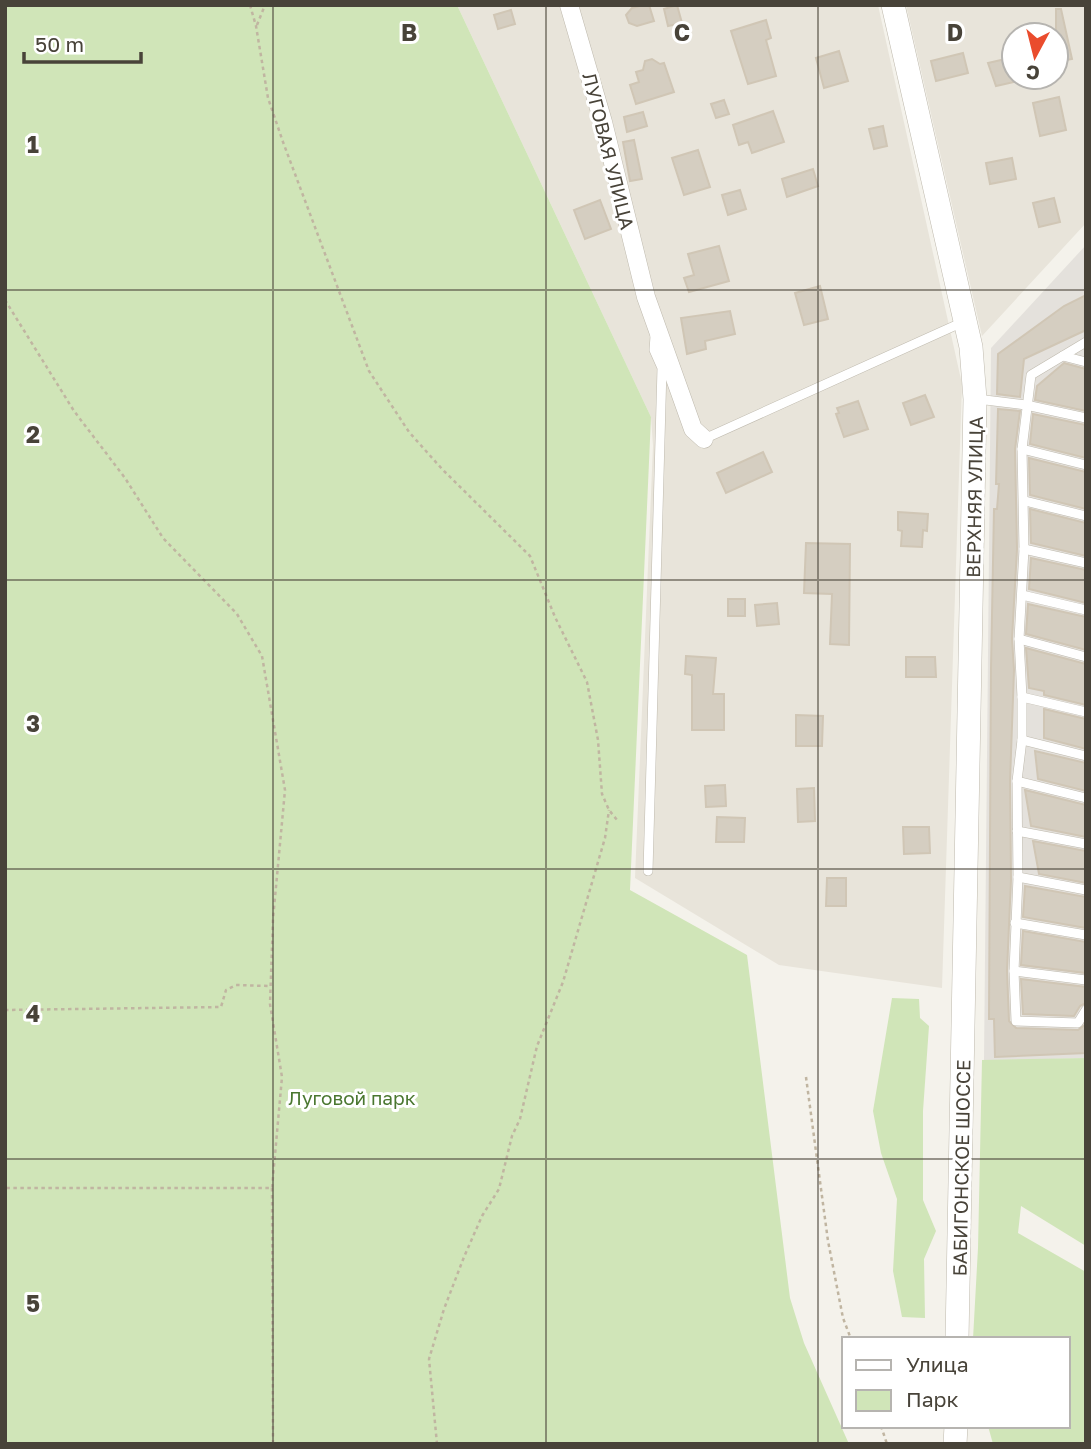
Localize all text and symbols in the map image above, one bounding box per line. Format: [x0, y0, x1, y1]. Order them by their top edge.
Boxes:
text: B [401, 18, 417, 46]
text: C [674, 18, 690, 46]
text: D [947, 18, 963, 46]
scale bar [24, 21, 142, 65]
north arrow [1000, 21, 1070, 91]
text: 50 m [35, 31, 84, 57]
text: С [1025, 61, 1041, 86]
street label: ЛУГОВАЯ УЛИЦА [578, 70, 640, 232]
text: 1 [27, 130, 39, 158]
street label: ВЕРХНЯЯ УЛИЦА [961, 416, 987, 578]
text: 2 [26, 420, 40, 448]
text: 3 [26, 709, 40, 737]
text: 4 [26, 999, 40, 1027]
street label: БАБИГОНСКОЕ ШОССЕ [948, 1059, 974, 1277]
park label: Луговой парк [288, 1086, 416, 1109]
text: 5 [26, 1289, 40, 1317]
legend [842, 1337, 1070, 1428]
text: Улица [906, 1351, 969, 1377]
text: Парк [906, 1386, 959, 1412]

